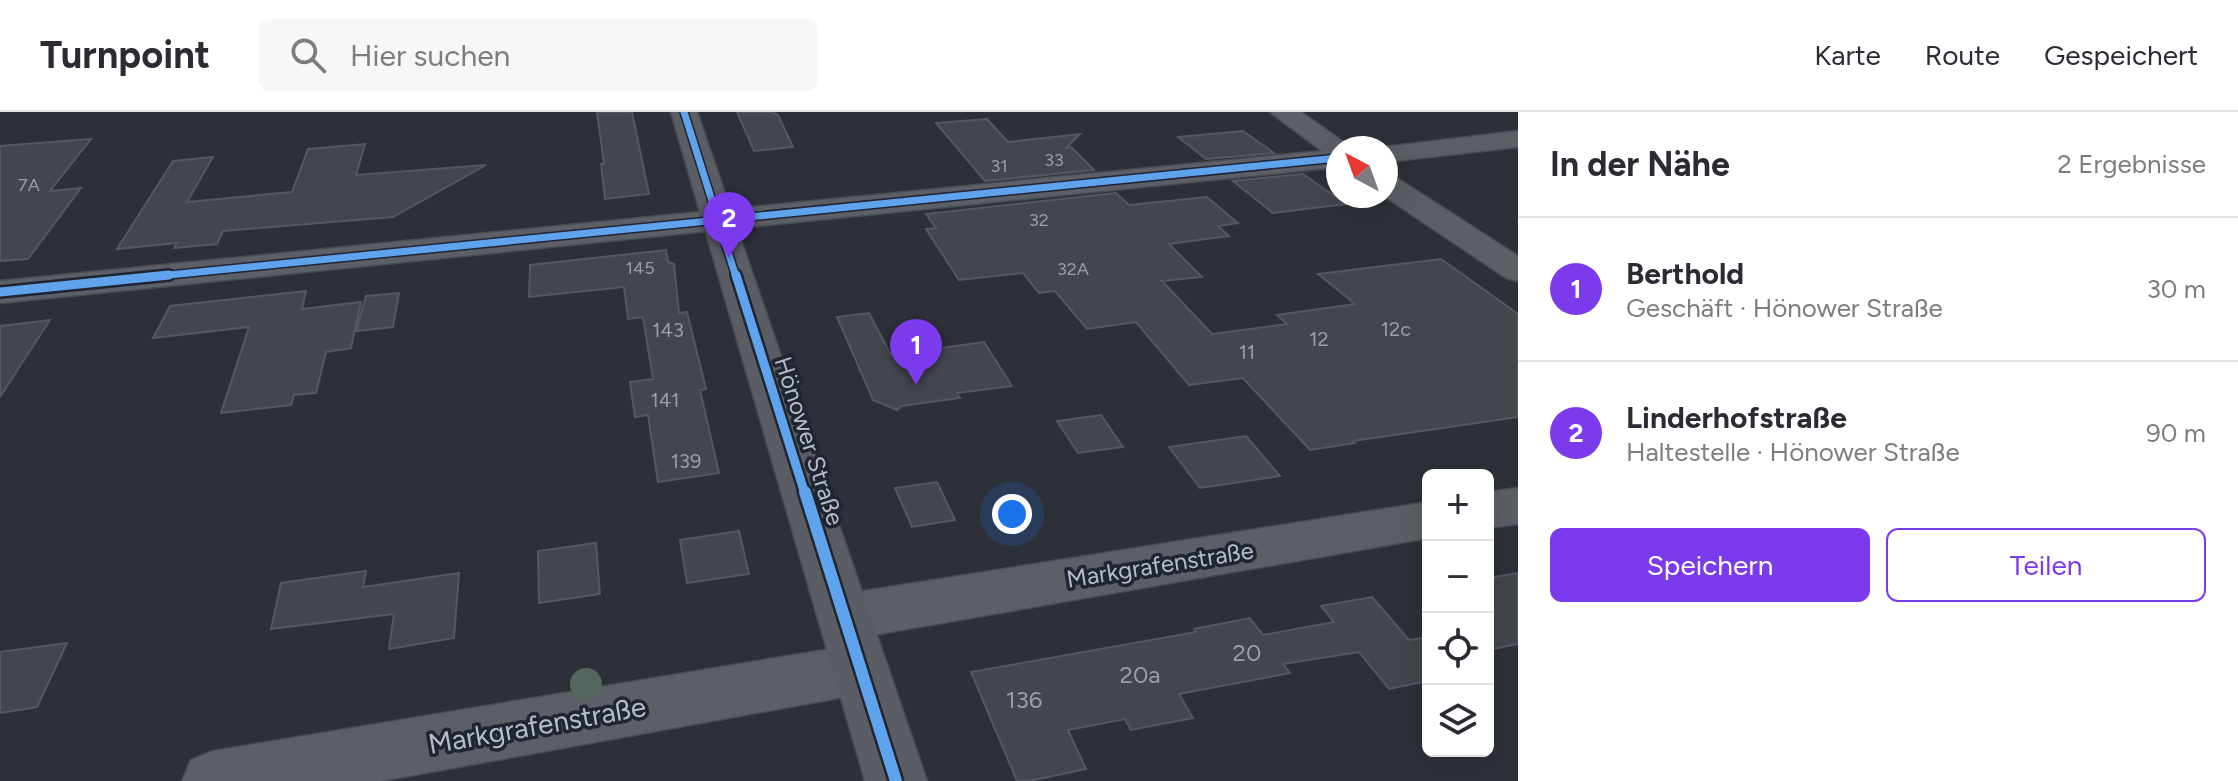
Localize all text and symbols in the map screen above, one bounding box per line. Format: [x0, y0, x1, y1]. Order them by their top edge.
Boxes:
search box [258, 19, 818, 91]
text: Turnpoint [40, 32, 210, 78]
icon: search [286, 33, 330, 77]
text: Hier suchen [350, 37, 510, 74]
text: Karte [1814, 38, 1881, 72]
text: Route [1925, 38, 2000, 72]
text: Gespeichert [2044, 38, 2198, 72]
north arrow [1326, 136, 1398, 208]
text: In der Nähe [1550, 144, 1730, 185]
text: 2 Ergebnisse [2057, 148, 2206, 180]
house number: 33 [1044, 149, 1064, 171]
house number: 31 [990, 155, 1008, 177]
house number: 7A [18, 174, 40, 196]
pin: 2 [703, 192, 755, 258]
house number: 32 [1029, 209, 1049, 231]
text: Berthold [1626, 255, 1744, 292]
house number: 145 [626, 257, 654, 279]
house number: 32A [1057, 258, 1089, 280]
text: 1 [1571, 273, 1581, 305]
text: 30 m [2147, 273, 2206, 305]
text: Geschäft · Hönower Straße [1626, 292, 1943, 324]
house number: 12c [1381, 317, 1411, 341]
house number: 143 [652, 318, 684, 342]
pin: 1 [890, 319, 942, 385]
house number: 12 [1309, 327, 1329, 351]
house number: 11 [1239, 340, 1255, 364]
street label: Hönower Straße [769, 353, 850, 529]
house number: 141 [651, 388, 679, 412]
text: Linderhofstraße [1626, 399, 1847, 436]
text: 2 [1568, 417, 1584, 449]
text: 90 m [2146, 417, 2206, 449]
text: Haltestelle · Hönower Straße [1626, 436, 1960, 468]
house number: 139 [671, 449, 701, 473]
map controls [1422, 469, 1494, 757]
button: + [1422, 469, 1494, 541]
your location [992, 494, 1032, 534]
button: Speichern [1550, 528, 1870, 602]
button: Teilen [1886, 528, 2206, 602]
street label: Markgrafenstraße [1064, 535, 1256, 594]
button: − [1422, 541, 1494, 613]
button: locate [1422, 613, 1494, 685]
house number: 20 [1233, 638, 1261, 667]
house number: 20a [1119, 660, 1161, 689]
house number: 136 [1006, 685, 1042, 714]
button: layers [1422, 685, 1494, 757]
street label: Markgrafenstraße [425, 689, 649, 761]

